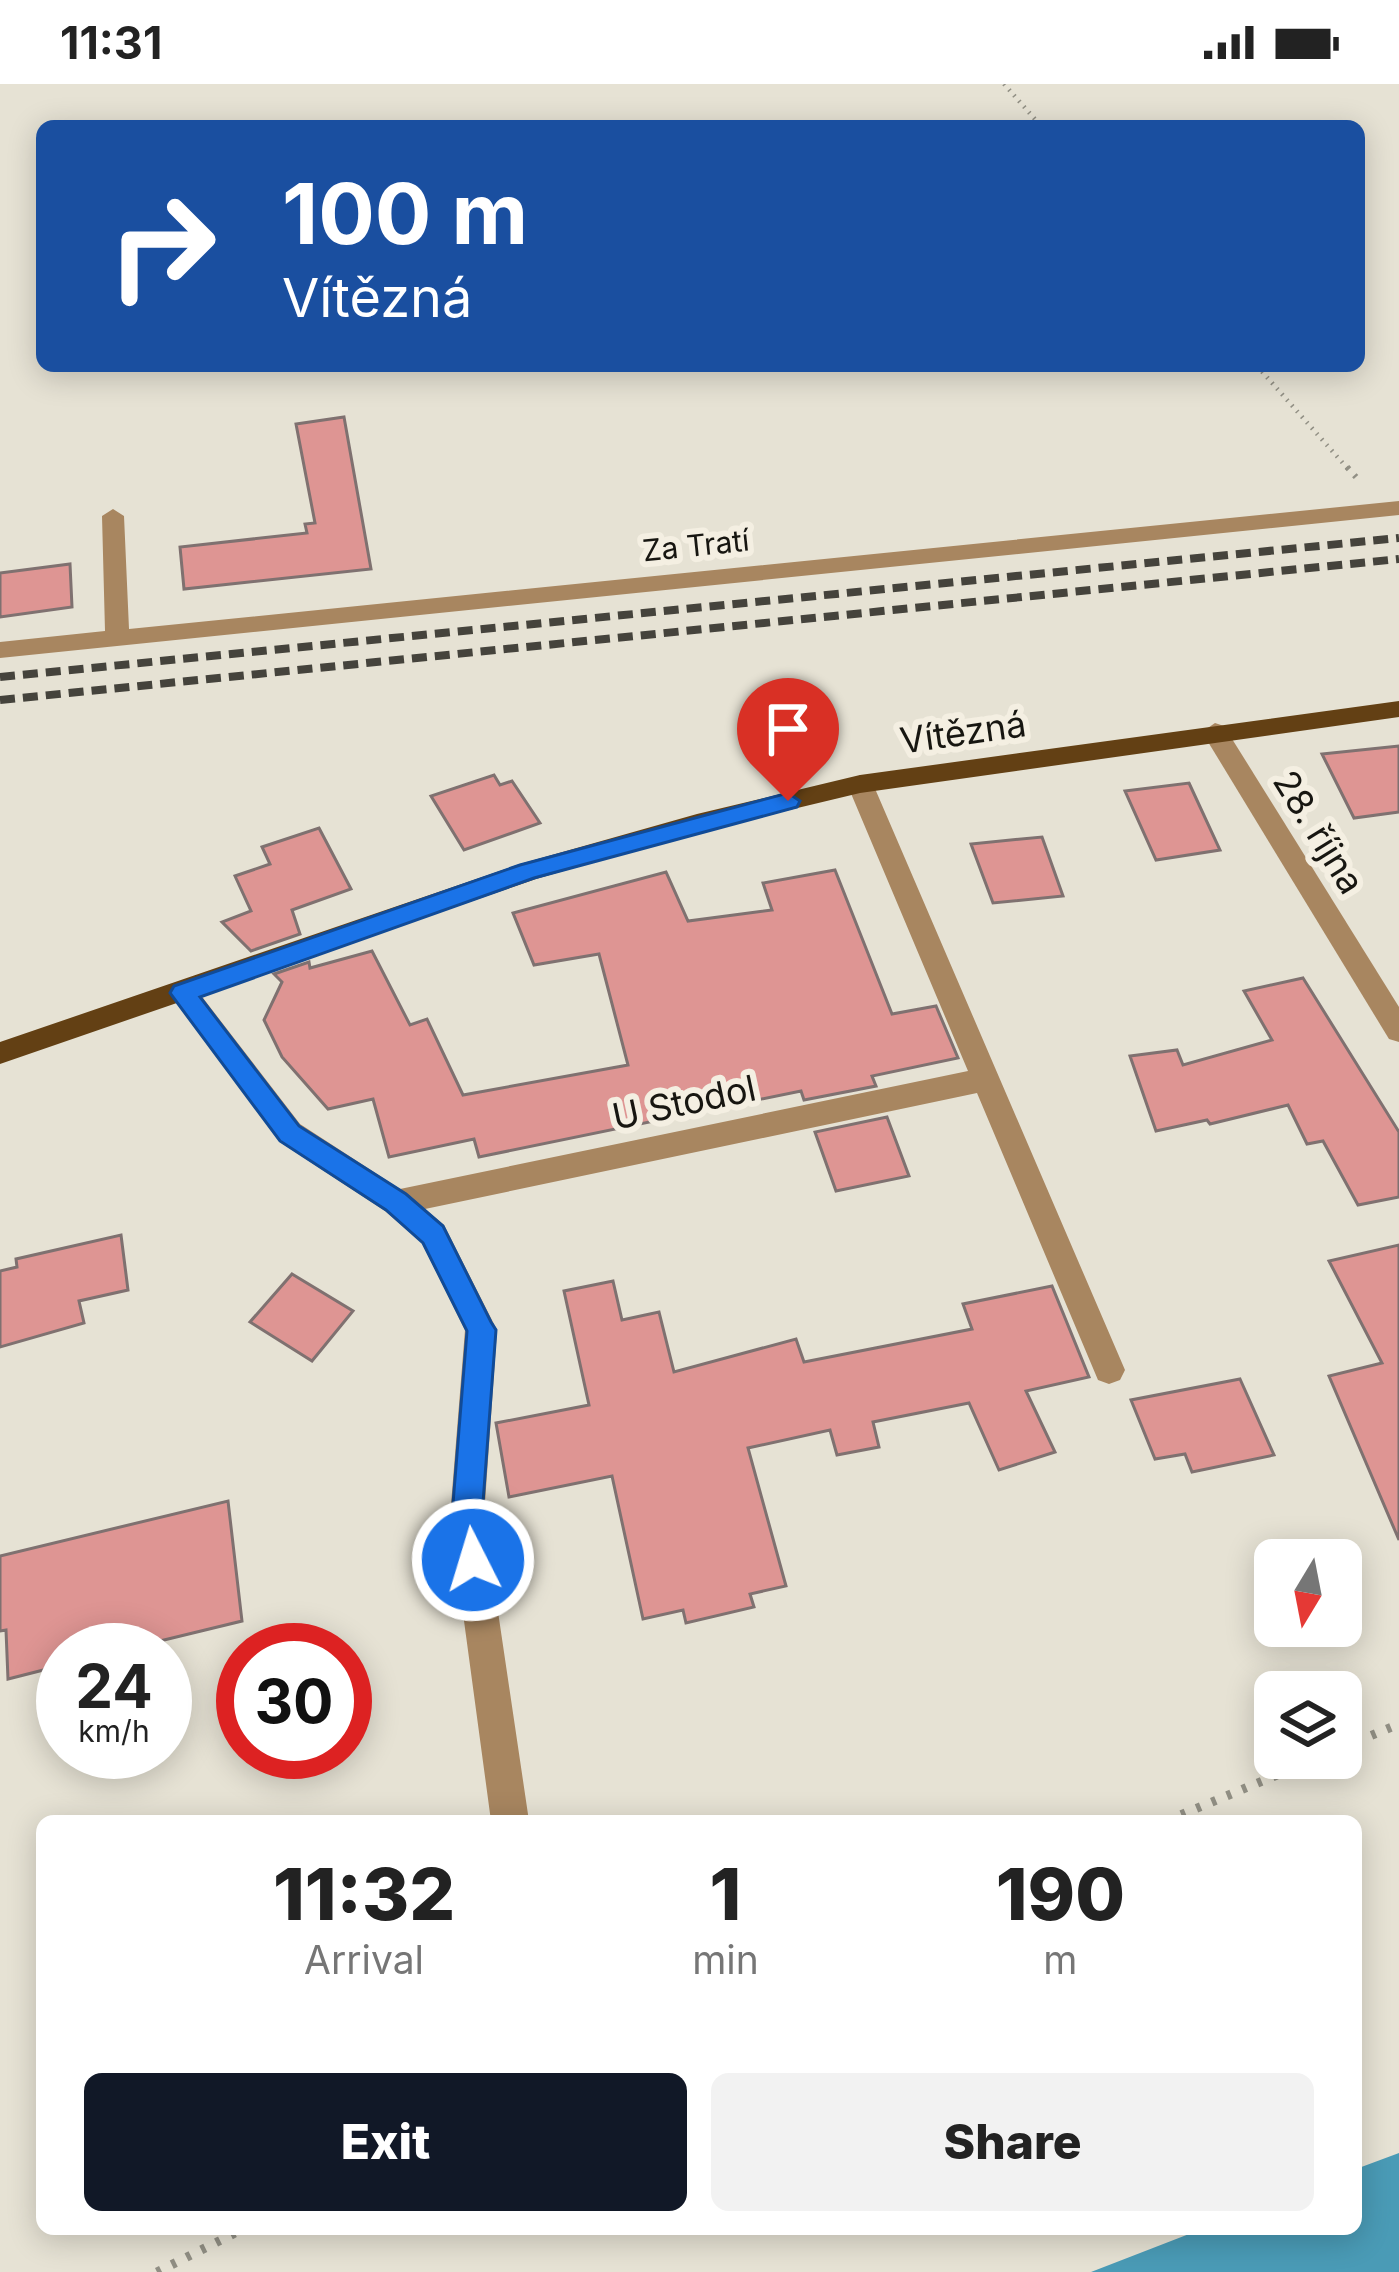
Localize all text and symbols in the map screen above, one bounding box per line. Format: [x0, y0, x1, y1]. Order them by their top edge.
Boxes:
text: 11:31 [60, 15, 162, 70]
text: 100 m [282, 163, 528, 264]
icon: right [84, 168, 240, 324]
text: Vítězná [282, 265, 472, 330]
street label: Za Tratí [641, 521, 752, 569]
pin [737, 678, 839, 801]
icon: arrive [755, 696, 821, 762]
street label: Vítězná [897, 701, 1029, 763]
street label: 28. října [1264, 762, 1374, 902]
street label: U Stodol [608, 1065, 760, 1139]
position arrow [410, 1497, 536, 1623]
north arrow [1254, 1539, 1362, 1647]
map controls [1254, 1539, 1362, 1779]
speed limit sign: 30 [216, 1623, 372, 1779]
text: 24 [75, 1650, 153, 1722]
button: layers [1254, 1671, 1362, 1779]
text: km/h [78, 1713, 150, 1749]
text: 11:32 [273, 1850, 455, 1937]
text: 1 [710, 1850, 741, 1937]
text: 190 [996, 1850, 1125, 1937]
text: Arrival [304, 1936, 424, 1983]
text: min [692, 1936, 759, 1983]
text: m [1043, 1936, 1077, 1983]
button: Exit [84, 2073, 687, 2211]
button: Share [711, 2073, 1314, 2211]

